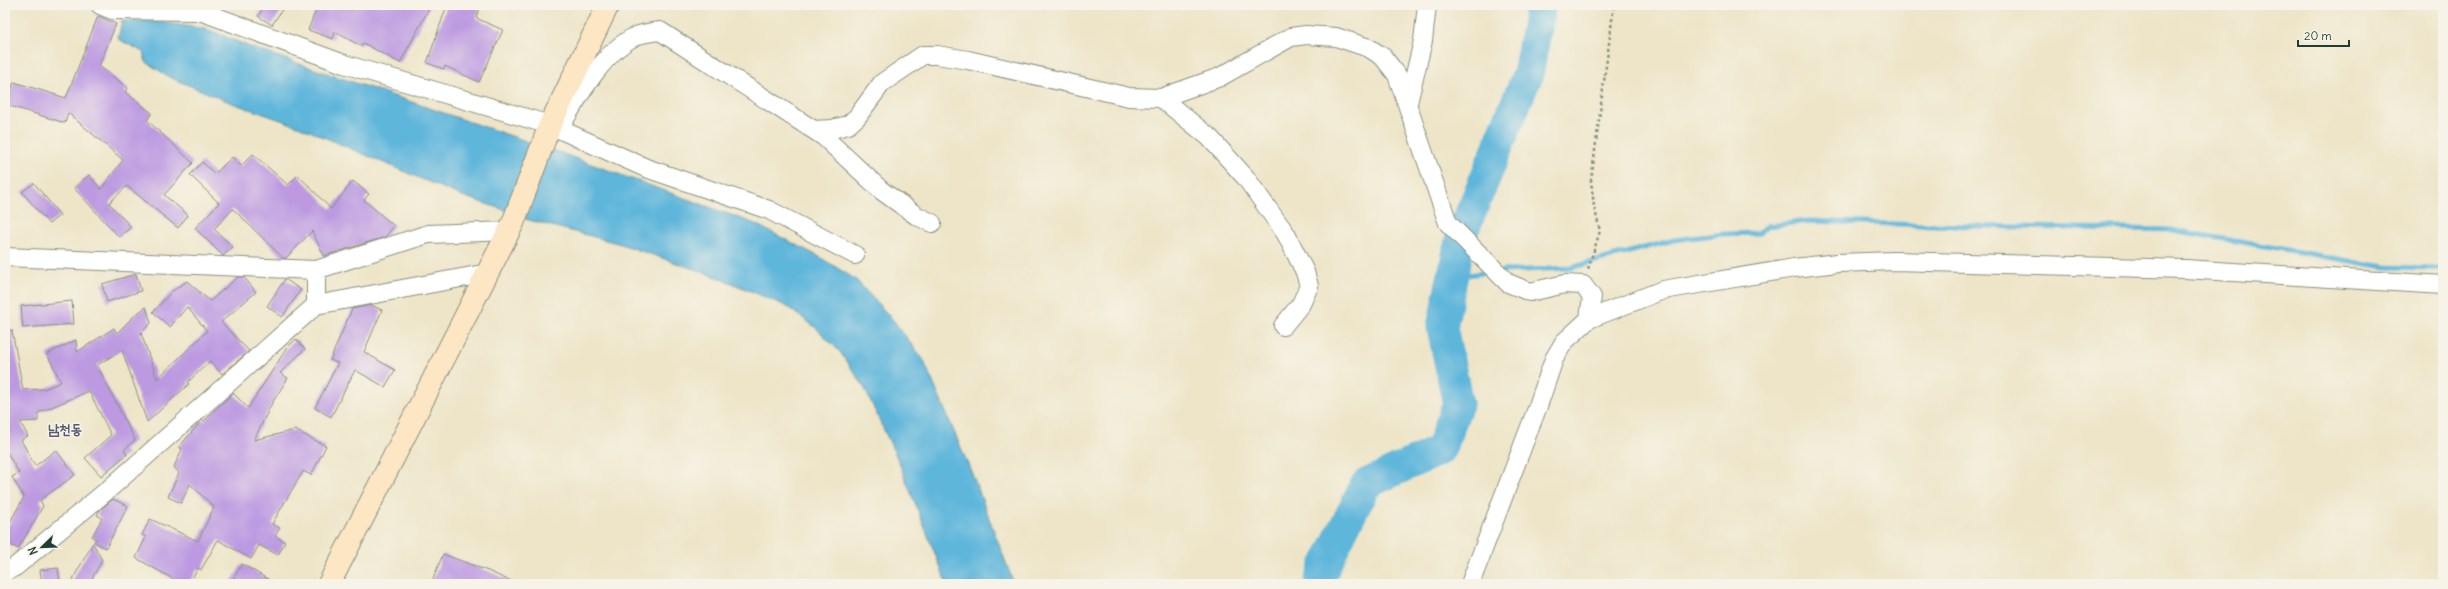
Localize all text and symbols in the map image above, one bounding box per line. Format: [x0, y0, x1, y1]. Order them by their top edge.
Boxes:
scale bar [2298, 22, 2349, 48]
text: 20 m [2304, 28, 2332, 43]
district label: 남천동 [48, 420, 82, 438]
north arrow [22, 527, 62, 567]
text: N [25, 545, 41, 557]

